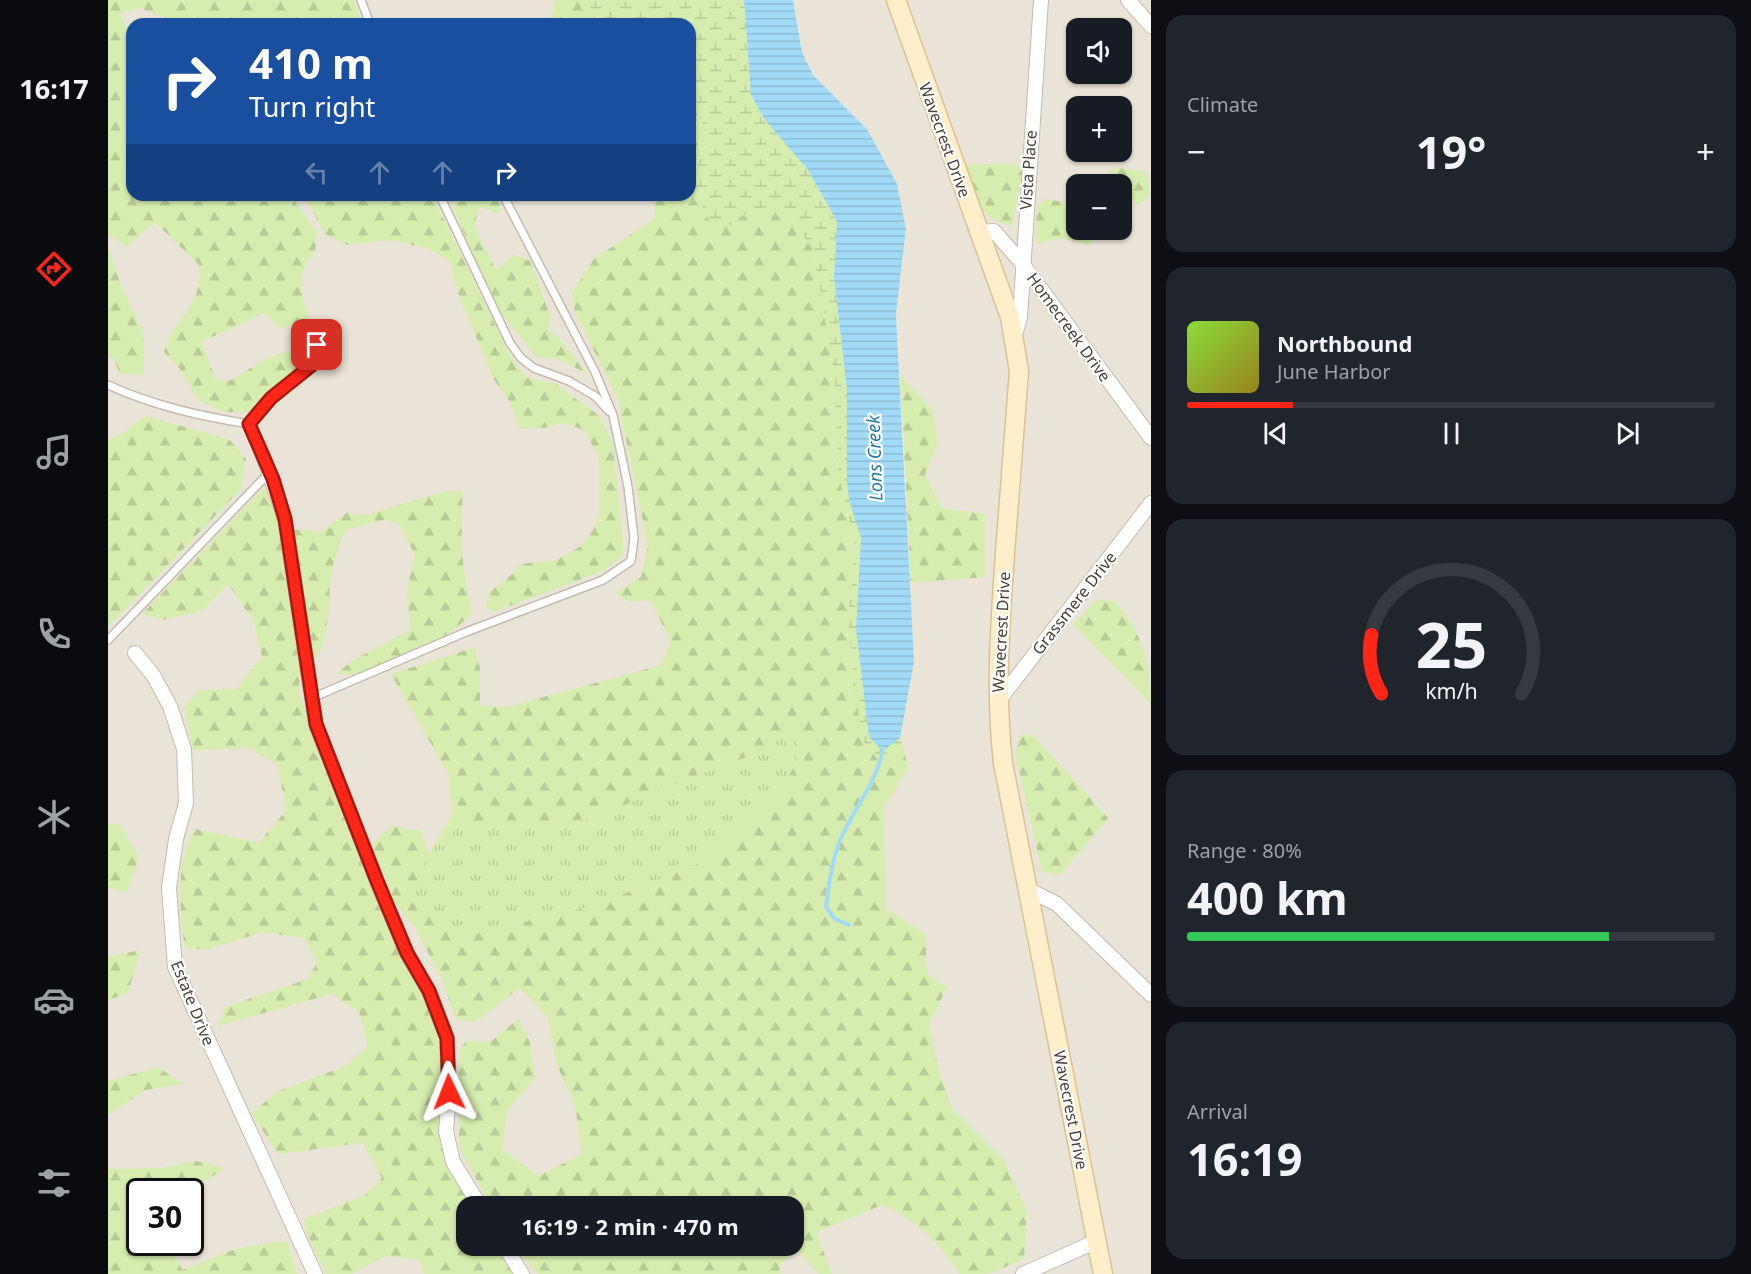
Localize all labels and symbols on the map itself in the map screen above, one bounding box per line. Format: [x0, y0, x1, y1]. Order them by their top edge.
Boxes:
street label: Wavecrest Drive [914, 79, 976, 201]
street label: Vista Place [1014, 129, 1042, 211]
street label: Homecreek Drive [1022, 268, 1116, 386]
pin [291, 319, 342, 370]
water label: Lons Creek [860, 414, 887, 501]
street label: Grassmere Drive [1027, 547, 1121, 659]
street label: Wavecrest Drive [987, 571, 1015, 693]
street label: Estate Drive [166, 957, 220, 1049]
street label: Wavecrest Drive [1049, 1049, 1093, 1171]
position arrow [417, 1060, 481, 1124]
speed limit sign: 30 [126, 1178, 204, 1256]

